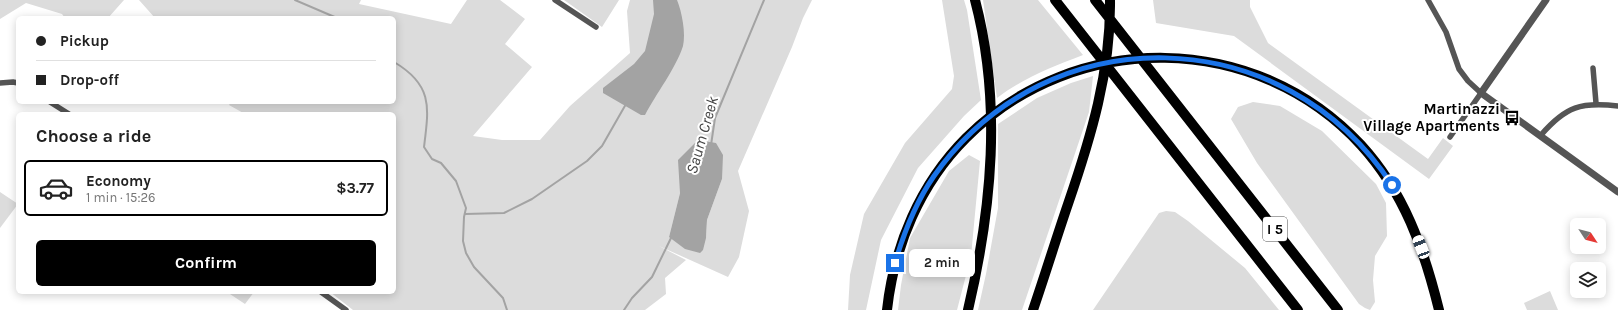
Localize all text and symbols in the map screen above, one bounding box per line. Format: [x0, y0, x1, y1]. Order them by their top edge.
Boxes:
text: Pickup [60, 32, 109, 50]
text: Drop-off [60, 71, 119, 89]
water label: Saum Creek [682, 93, 722, 176]
place label: Martinazzi Village Apartments [1363, 100, 1500, 135]
bus stop icon: Martinazzi Village Apartments [1503, 109, 1521, 127]
text: Choose a ride [36, 125, 151, 147]
icon: car [38, 170, 74, 206]
text: Economy [86, 172, 151, 190]
route start [1383, 176, 1401, 194]
text: $3.77 [336, 179, 374, 197]
text: 1 min · 15:26 [86, 190, 155, 205]
road number: I 5 [1263, 217, 1287, 241]
north arrow [1570, 218, 1606, 254]
map controls [1570, 218, 1606, 298]
car [1411, 234, 1431, 260]
button: Confirm [36, 240, 376, 286]
callout: 2 min [909, 249, 975, 277]
route end [886, 254, 904, 272]
text: 2 min [924, 255, 960, 270]
button: layers [1570, 262, 1606, 298]

